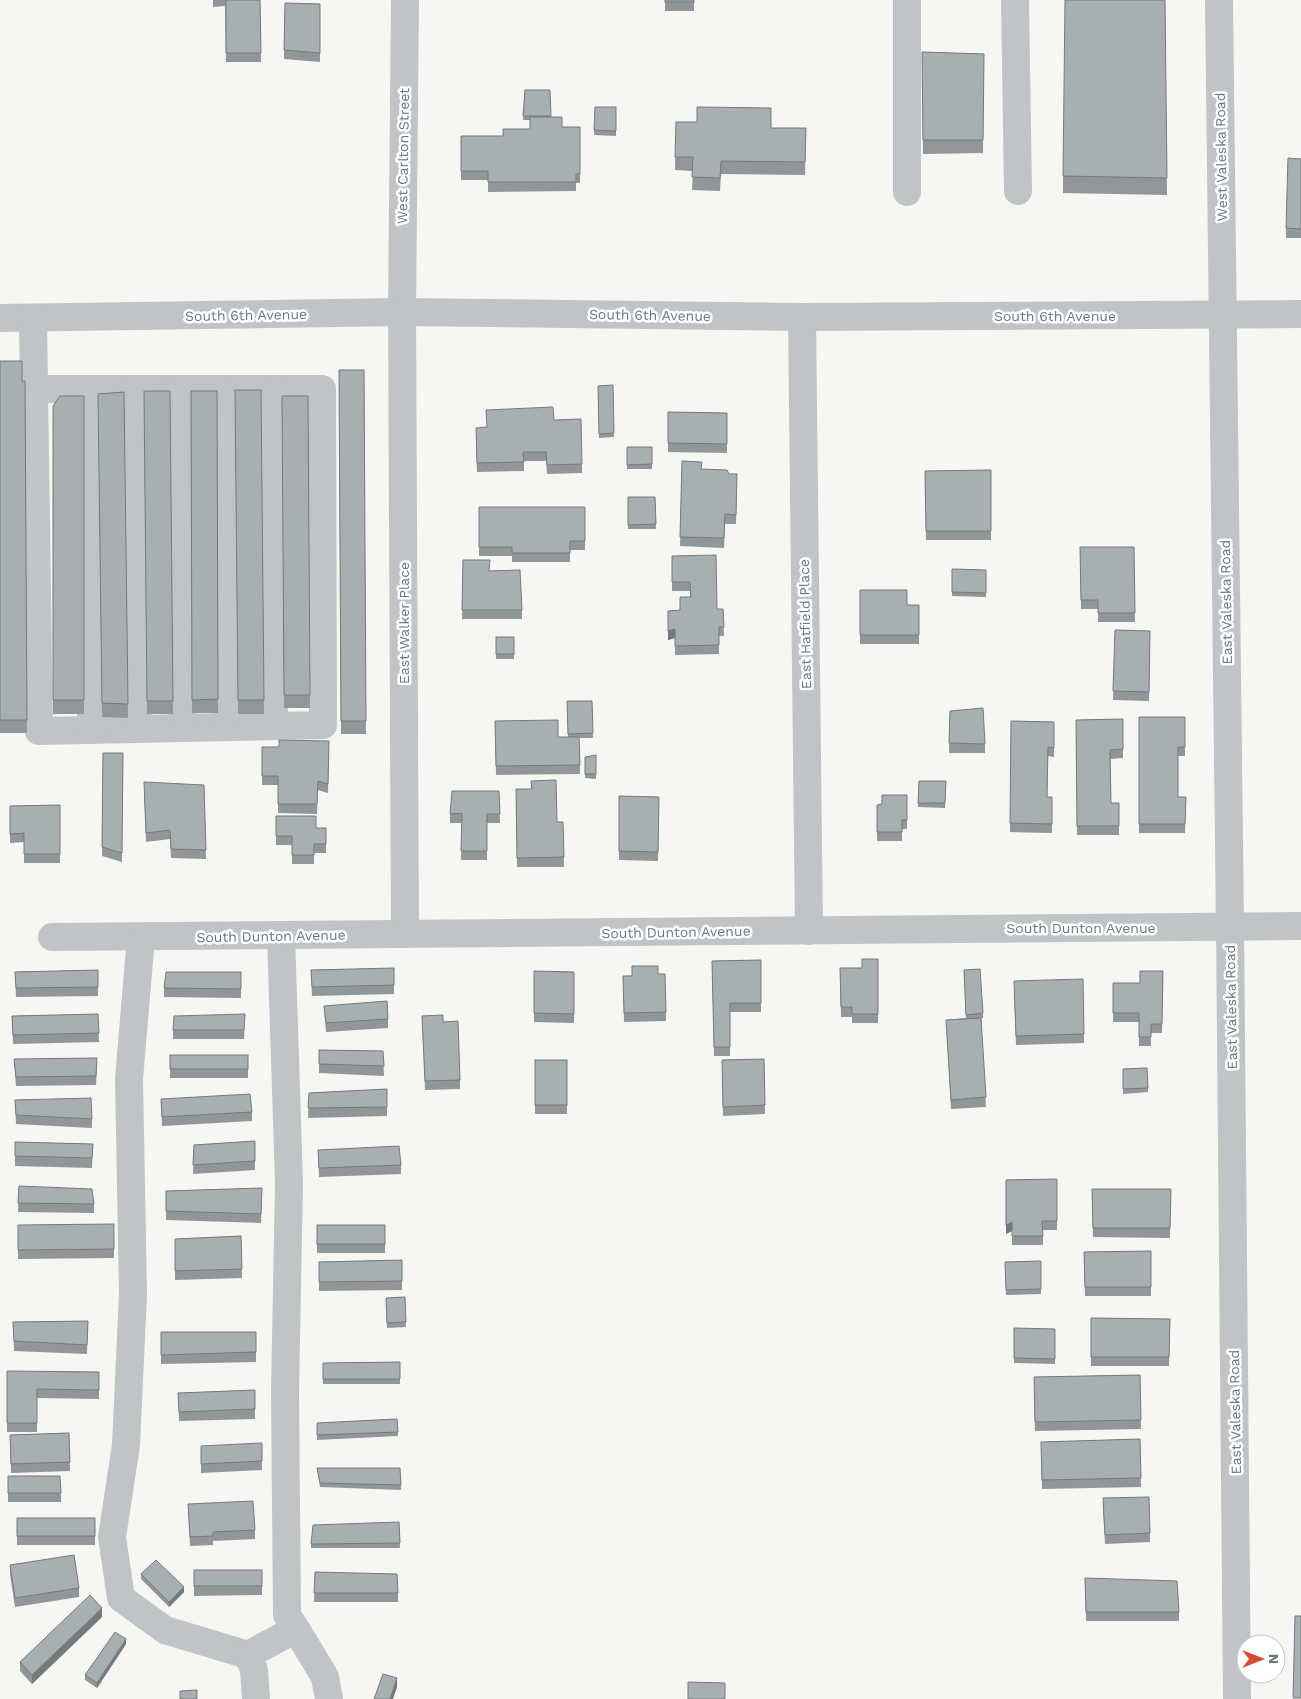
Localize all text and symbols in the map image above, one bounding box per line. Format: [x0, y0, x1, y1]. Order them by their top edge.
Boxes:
street label: West Carlton Street [394, 88, 412, 224]
street label: West Valeska Road [1212, 92, 1230, 222]
street label: South 6th Avenue [185, 306, 307, 324]
street label: South 6th Avenue [589, 306, 711, 324]
street label: South 6th Avenue [994, 308, 1116, 324]
street label: East Valeska Road [1217, 540, 1235, 664]
street label: East Hatfield Place [796, 559, 814, 689]
street label: East Walker Place [396, 562, 412, 684]
street label: South Dunton Avenue [1006, 920, 1156, 936]
street label: South Dunton Avenue [601, 923, 751, 941]
street label: South Dunton Avenue [196, 927, 346, 945]
street label: East Valeska Road [1222, 945, 1240, 1069]
street label: East Valeska Road [1226, 1350, 1244, 1474]
north arrow [1236, 1634, 1286, 1684]
text: N [1266, 1654, 1282, 1664]

